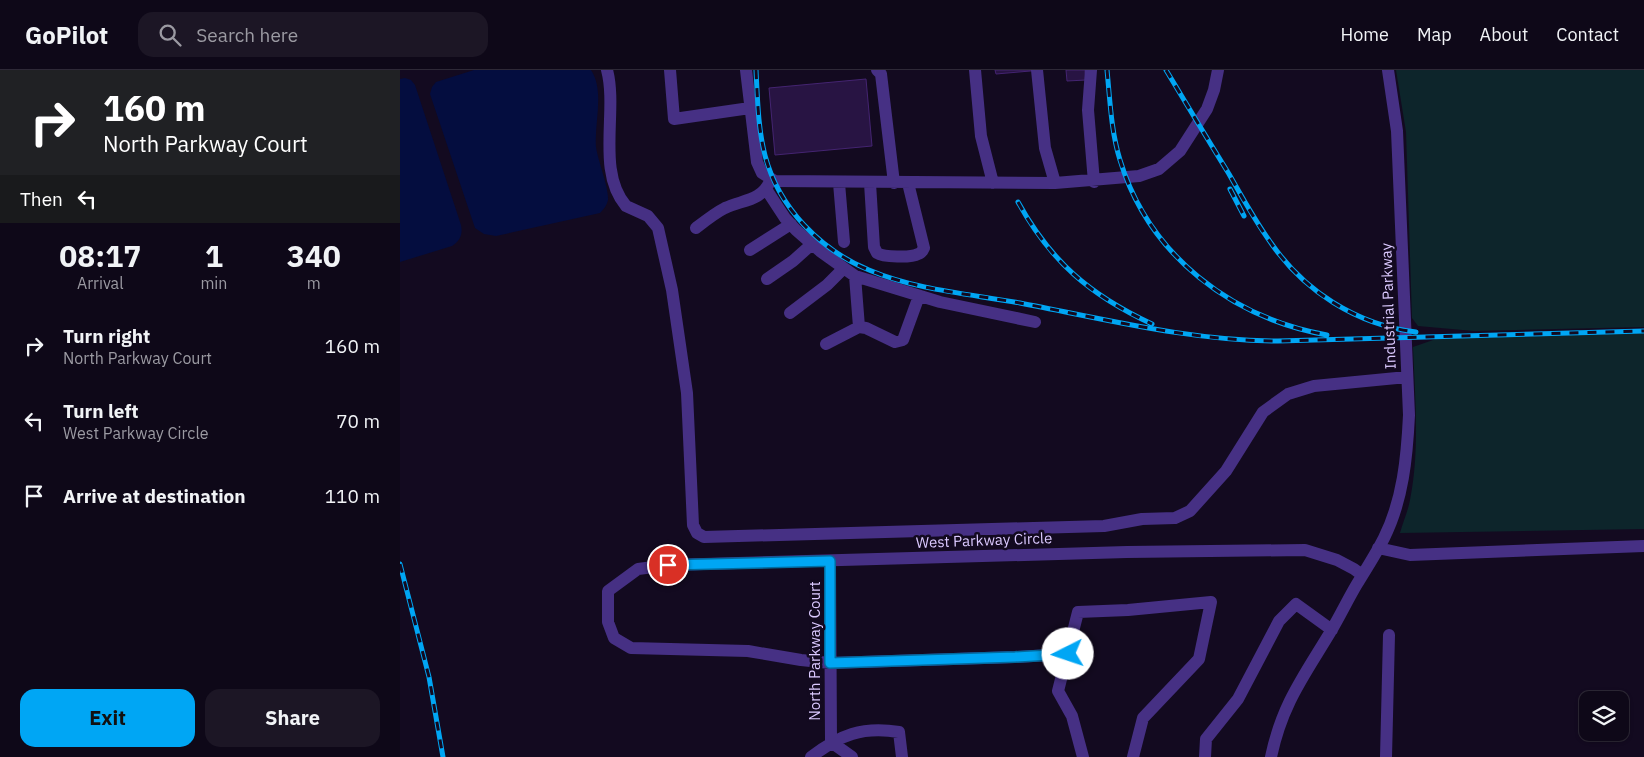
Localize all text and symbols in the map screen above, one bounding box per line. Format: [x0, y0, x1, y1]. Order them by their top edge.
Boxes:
search box [138, 12, 488, 57]
text: GoPilot [25, 19, 108, 51]
icon: search [156, 21, 184, 49]
text: Search here [196, 23, 298, 47]
text: Home [1341, 23, 1389, 46]
text: Map [1417, 23, 1452, 46]
text: About [1480, 23, 1528, 46]
text: Contact [1556, 23, 1619, 46]
text: 160 m [103, 85, 206, 131]
icon: right [20, 90, 85, 155]
text: North Parkway Court [103, 129, 308, 158]
icon: left [73, 185, 101, 213]
text: Then [20, 187, 63, 211]
text: 08:17 [59, 236, 141, 275]
text: 1 [205, 236, 223, 275]
text: 340 [287, 236, 341, 275]
street label: Industrial Parkway [1376, 242, 1400, 369]
text: Arrival [77, 273, 124, 293]
text: min [200, 273, 227, 293]
text: m [307, 273, 321, 293]
text: Turn right [63, 324, 150, 348]
icon: right [20, 332, 48, 360]
text: 160 m [325, 334, 380, 358]
text: North Parkway Court [63, 348, 212, 368]
text: Turn left [63, 399, 139, 423]
icon: left [20, 407, 48, 435]
text: 70 m [336, 409, 380, 433]
text: West Parkway Circle [63, 423, 209, 443]
icon: arrive [20, 482, 48, 510]
text: Arrive at destination [63, 484, 246, 508]
text: 110 m [325, 484, 380, 508]
street label: West Parkway Circle [915, 528, 1053, 552]
pin [647, 544, 689, 586]
icon: arrive [654, 551, 682, 579]
street label: North Parkway Court [805, 581, 824, 721]
position arrow [1041, 627, 1093, 679]
button: Exit [20, 689, 195, 747]
button: Share [205, 689, 380, 747]
map controls [1579, 691, 1629, 741]
button: layers [1579, 691, 1629, 741]

